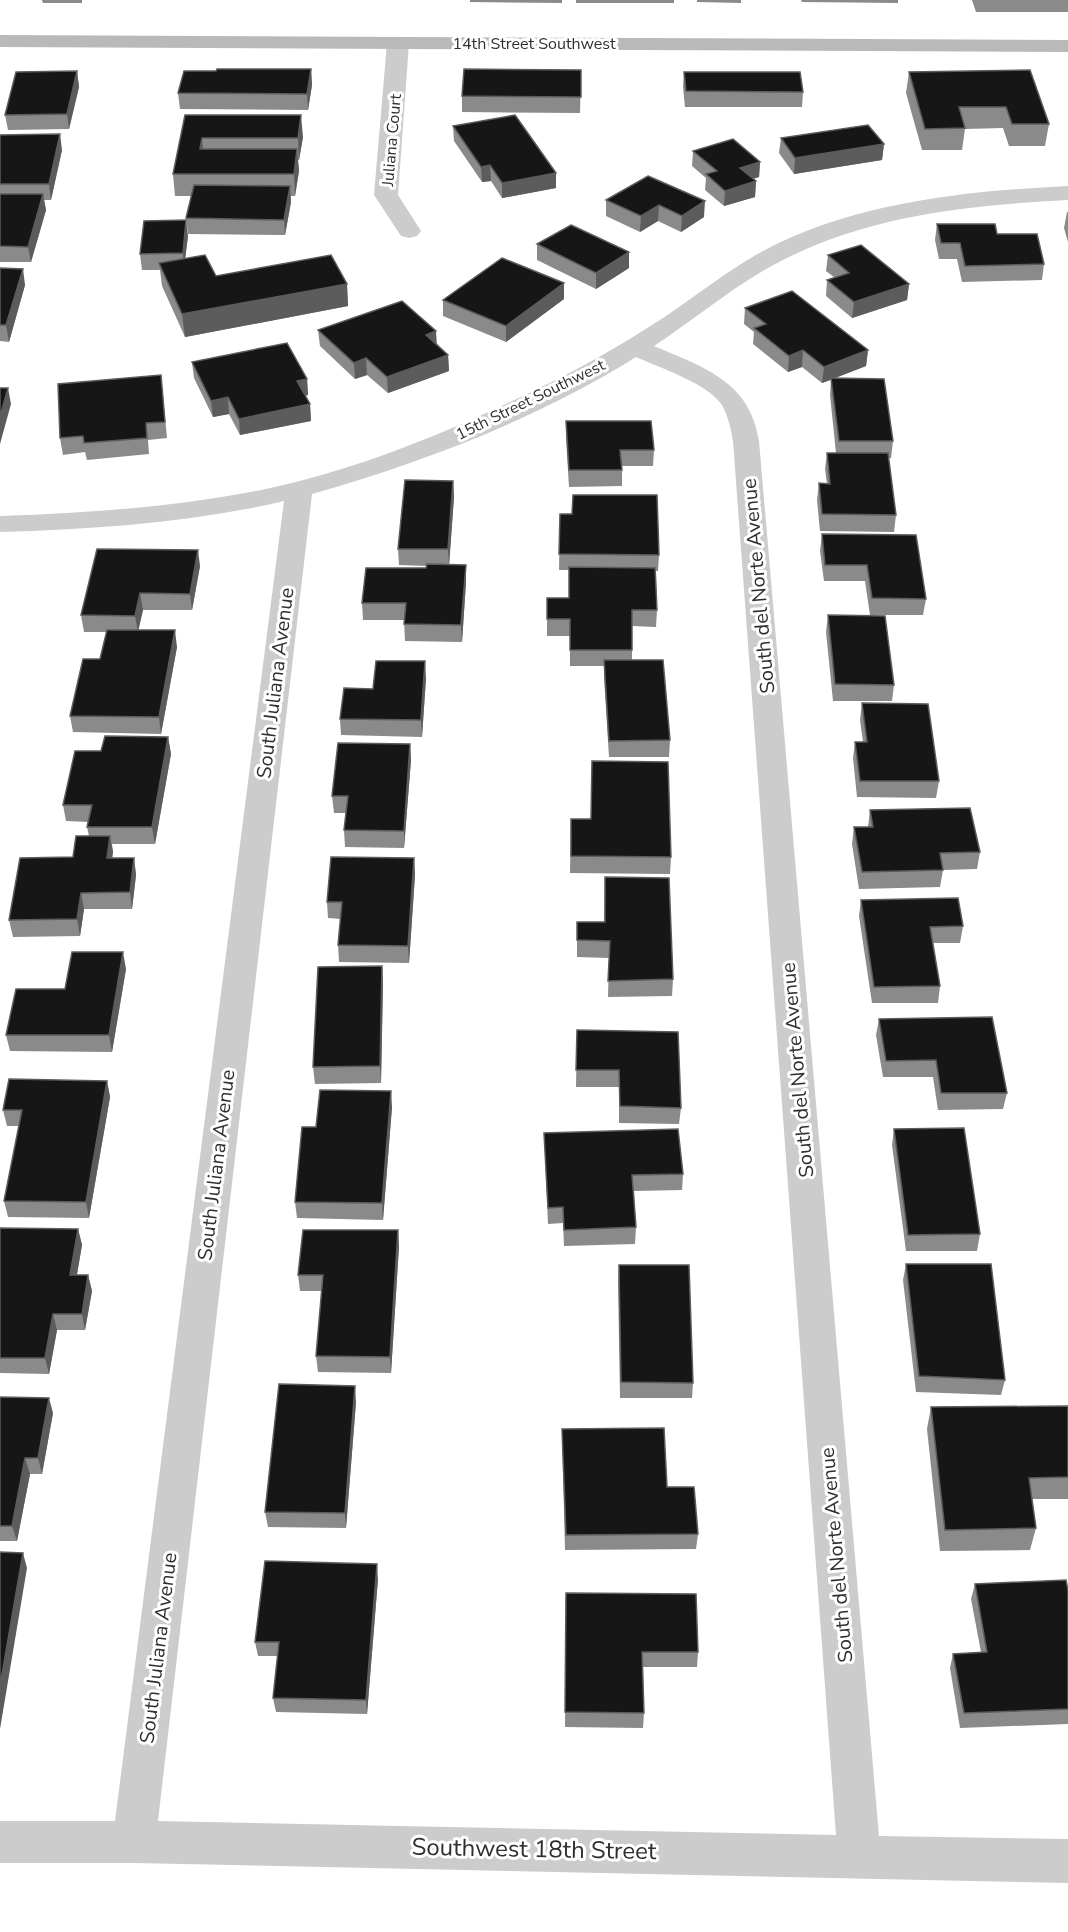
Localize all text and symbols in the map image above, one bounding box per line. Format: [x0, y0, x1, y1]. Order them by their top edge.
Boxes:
street label: 14th Street Southwest [452, 33, 616, 55]
street label: Juliana Court [377, 93, 407, 188]
street label: 15th Street Southwest [452, 354, 609, 446]
street label: South del Norte Avenue [736, 477, 781, 695]
street label: South Juliana Avenue [250, 586, 301, 780]
street label: South del Norte Avenue [775, 961, 820, 1179]
street label: South Juliana Avenue [191, 1068, 242, 1262]
street label: South del Norte Avenue [814, 1446, 859, 1664]
street label: South Juliana Avenue [133, 1551, 184, 1745]
street label: Southwest 18th Street [411, 1831, 657, 1867]

